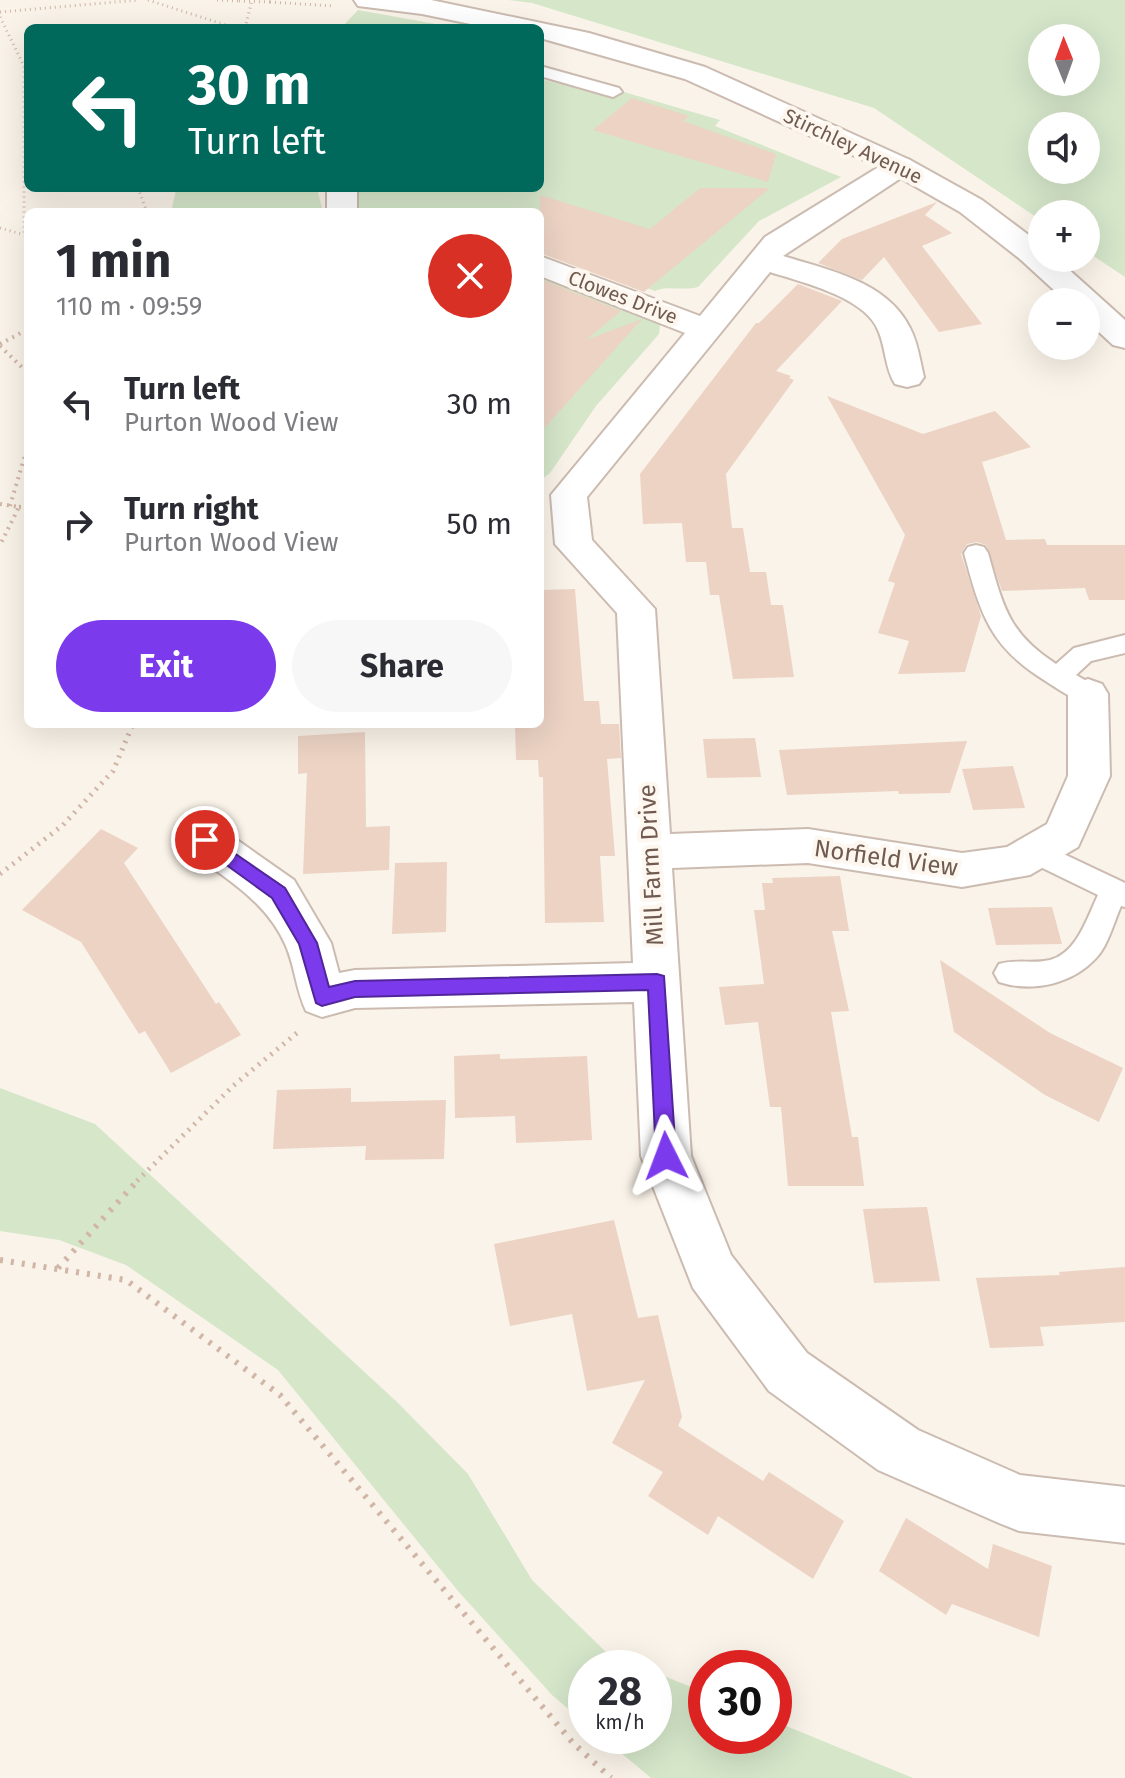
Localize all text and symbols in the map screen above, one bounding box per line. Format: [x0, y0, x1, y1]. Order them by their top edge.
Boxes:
north arrow [1028, 24, 1100, 96]
map controls [1028, 24, 1100, 360]
text: 30 m [188, 52, 310, 119]
icon: left [56, 56, 160, 160]
street label: Stirchley Avenue [780, 103, 926, 189]
button: sound [1028, 112, 1100, 184]
text: Turn left [188, 120, 326, 164]
button: + [1028, 200, 1100, 272]
text: 1 min [56, 232, 171, 290]
button: close [428, 234, 512, 318]
street label: Clowes Drive [565, 265, 681, 329]
button: − [1028, 288, 1100, 360]
text: 110 m · 09:59 [56, 291, 202, 322]
text: Turn left [124, 371, 240, 407]
icon: left [56, 382, 100, 426]
text: 30 m [447, 386, 512, 422]
text: Purton Wood View [124, 407, 339, 438]
text: Turn right [124, 491, 259, 527]
icon: right [56, 502, 100, 546]
text: 50 m [447, 506, 512, 542]
text: Purton Wood View [124, 527, 339, 558]
button: Exit [56, 620, 276, 712]
button: Share [292, 620, 512, 712]
street label: Mill Farm Drive [633, 784, 669, 946]
pin [171, 806, 239, 874]
icon: arrive [183, 818, 227, 862]
street label: Norfield View [812, 834, 960, 882]
position arrow [624, 1114, 708, 1198]
speed limit sign: 30 [688, 1650, 792, 1754]
text: 28 [598, 1668, 642, 1716]
text: km/h [595, 1710, 645, 1734]

